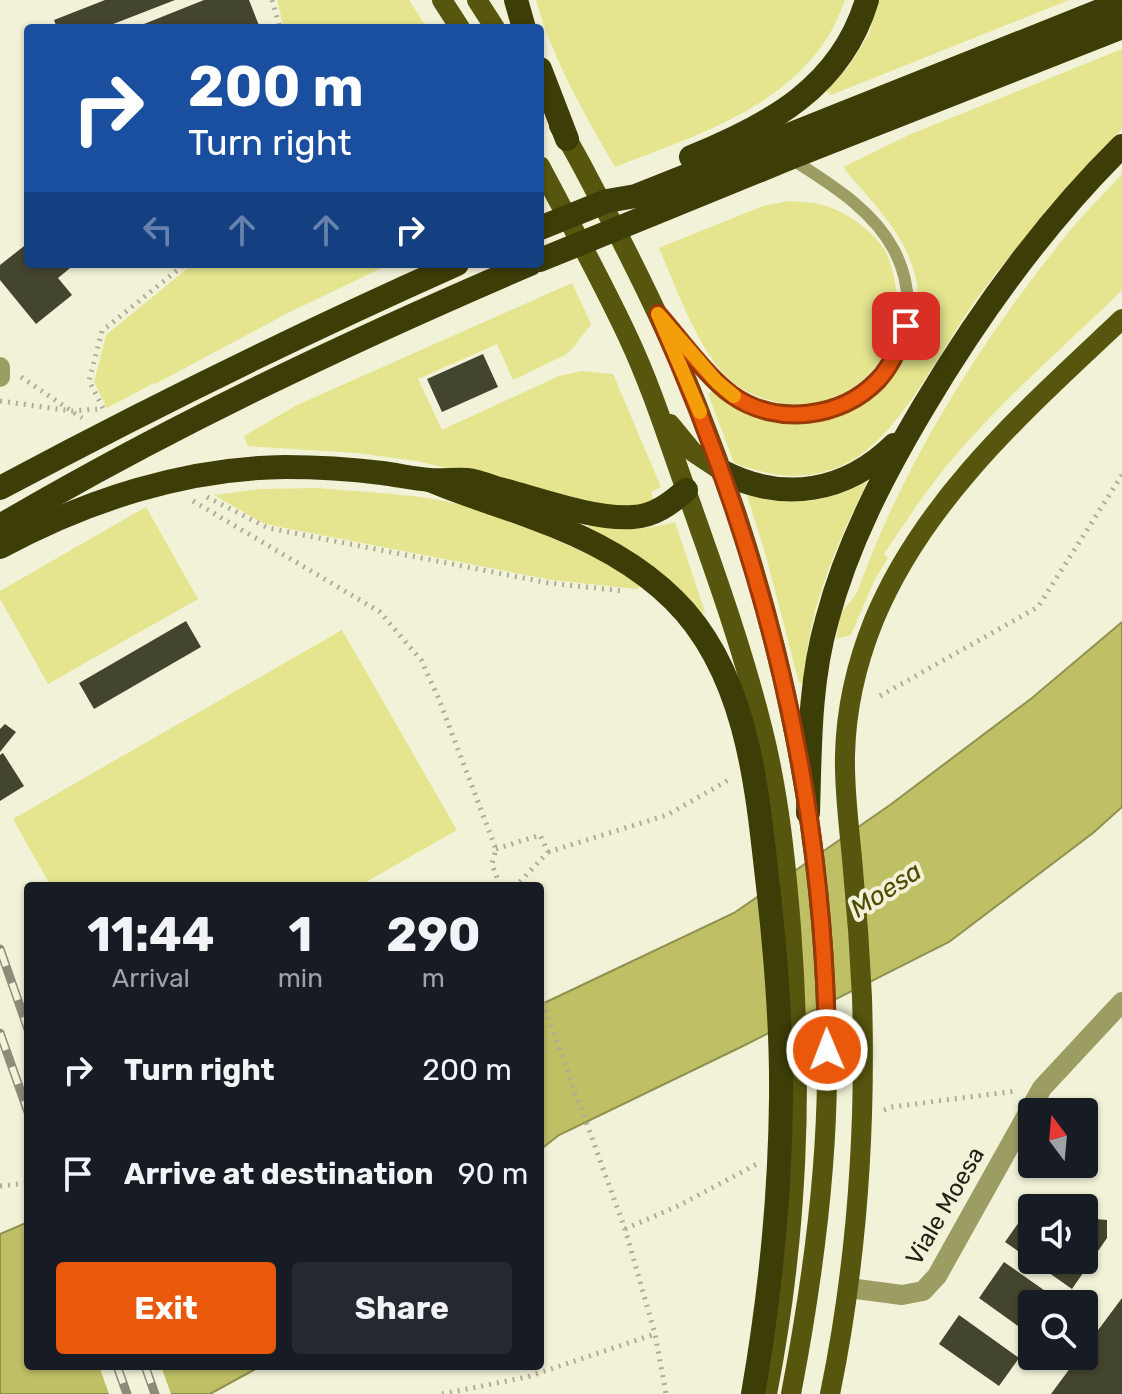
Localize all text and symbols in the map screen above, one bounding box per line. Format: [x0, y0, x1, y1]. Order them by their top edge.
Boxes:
text: 200 m [188, 54, 364, 120]
icon: right [56, 56, 160, 160]
text: Turn right [188, 121, 352, 164]
icon: left [136, 208, 180, 252]
icon: ahead [220, 208, 264, 252]
icon: ahead [304, 208, 348, 252]
icon: right [388, 208, 432, 252]
pin [872, 292, 940, 360]
icon: arrive [884, 304, 928, 348]
water label: Moesa [845, 856, 927, 924]
text: 11:44 [87, 906, 215, 963]
text: 1 [288, 906, 312, 963]
text: 290 [386, 906, 481, 963]
text: Arrival [112, 963, 190, 994]
text: min [278, 963, 323, 994]
text: m [422, 963, 445, 994]
position arrow [785, 1008, 869, 1092]
icon: right [56, 1048, 100, 1092]
text: Turn right [124, 1052, 275, 1088]
text: 200 m [422, 1052, 512, 1088]
north arrow [1018, 1098, 1098, 1178]
map controls [1018, 1098, 1098, 1370]
street label: Viale Moesa [900, 1142, 990, 1270]
icon: arrive [56, 1152, 100, 1196]
text: Arrive at destination [124, 1156, 434, 1192]
text: 90 m [458, 1156, 529, 1192]
button: sound [1018, 1194, 1098, 1274]
button: Exit [56, 1262, 276, 1354]
button: Share [292, 1262, 512, 1354]
button: search [1018, 1290, 1098, 1370]

